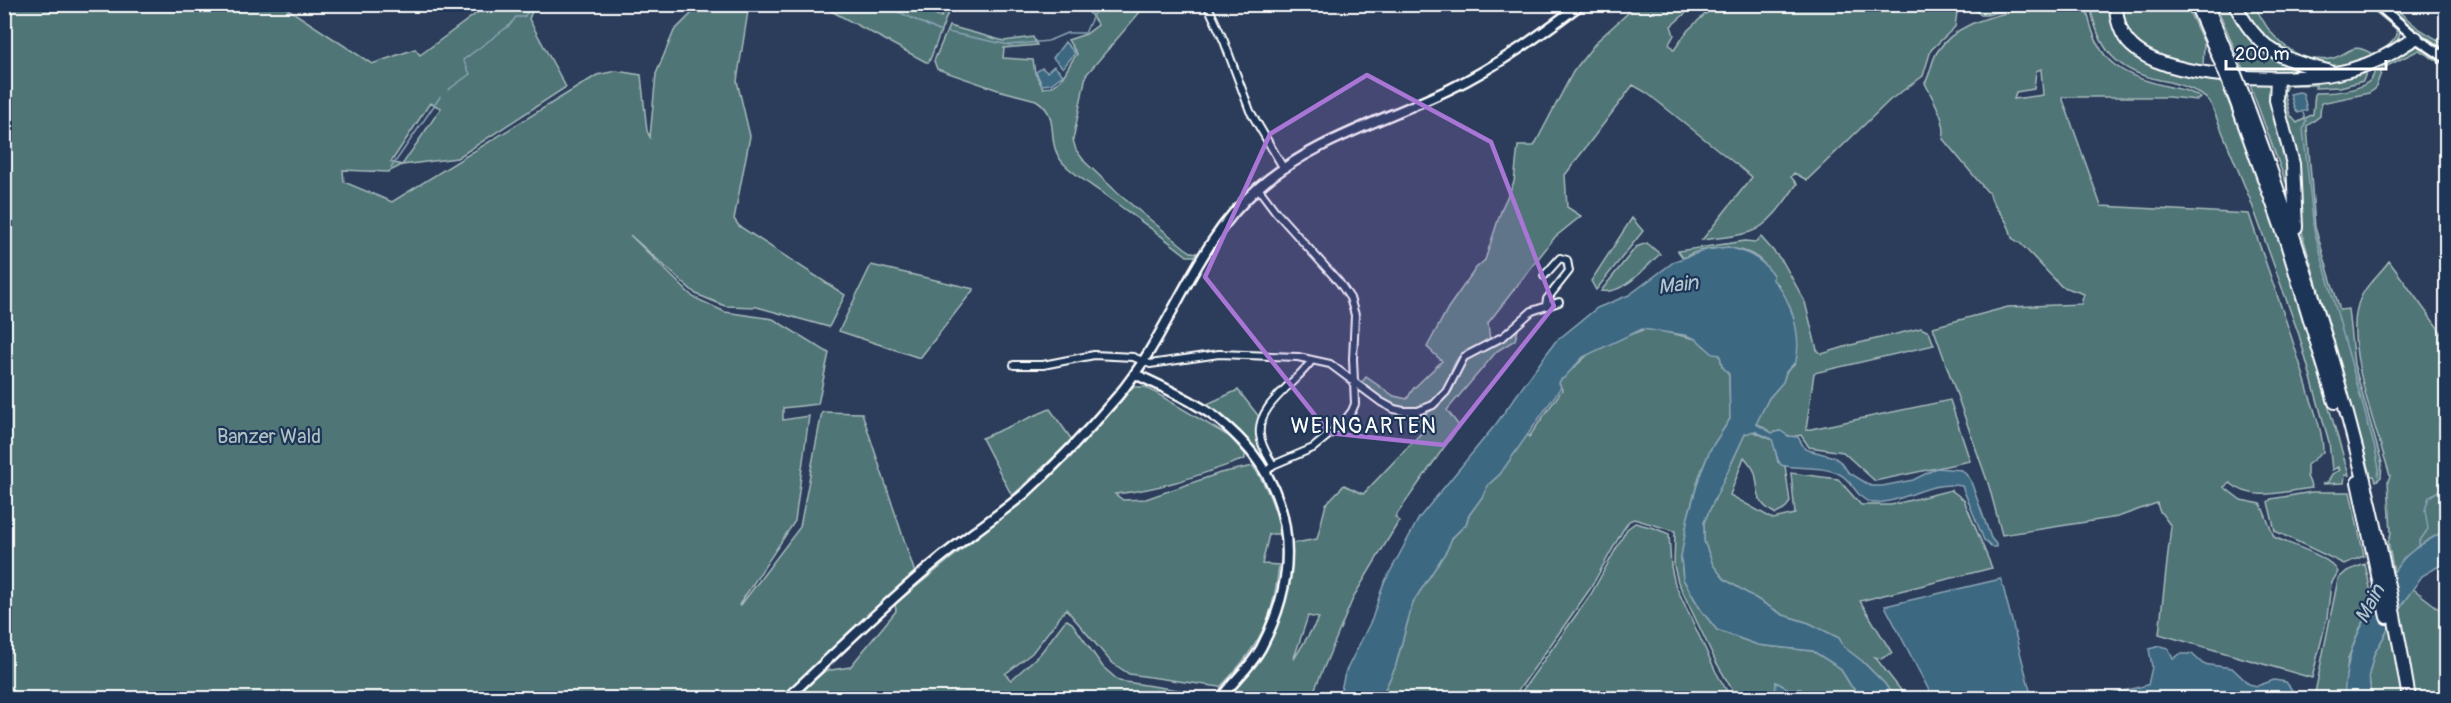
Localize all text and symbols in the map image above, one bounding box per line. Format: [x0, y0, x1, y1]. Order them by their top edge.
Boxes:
scale bar [2226, 33, 2386, 71]
text: 200 m [2235, 43, 2290, 66]
water label: Main [1656, 269, 1701, 301]
district label: WEINGARTEN [1291, 412, 1437, 440]
park label: Banzer Wald [217, 424, 321, 449]
water label: Main [2349, 579, 2392, 628]

